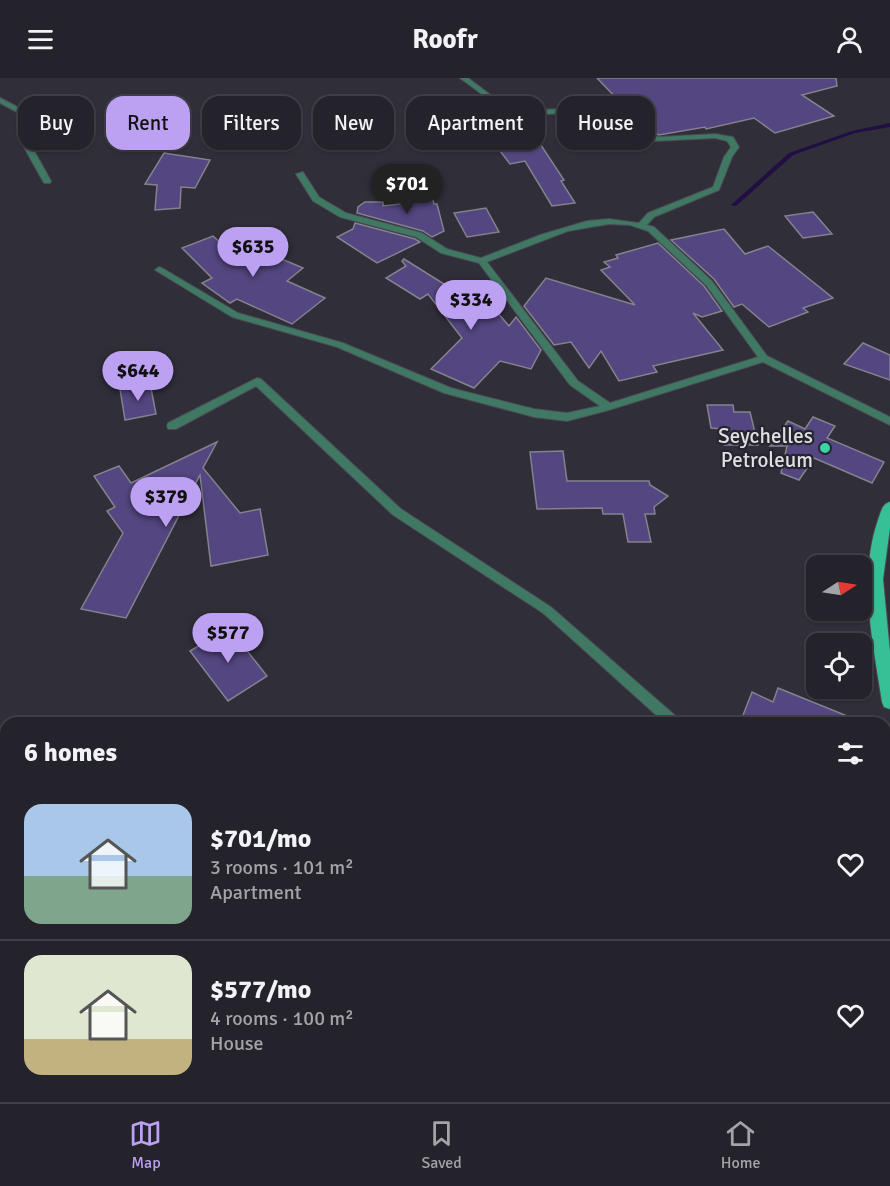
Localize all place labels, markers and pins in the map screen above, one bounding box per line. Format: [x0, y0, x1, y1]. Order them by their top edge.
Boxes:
pin: $701 [371, 164, 443, 215]
pin: $635 [217, 227, 289, 278]
pin: $334 [435, 280, 507, 331]
pin: $644 [102, 351, 174, 402]
place label: Seychelles Petroleum [718, 423, 813, 473]
marker: Seychelles Petroleum [818, 441, 832, 455]
pin: $379 [130, 477, 202, 528]
pin: $577 [192, 613, 264, 664]

